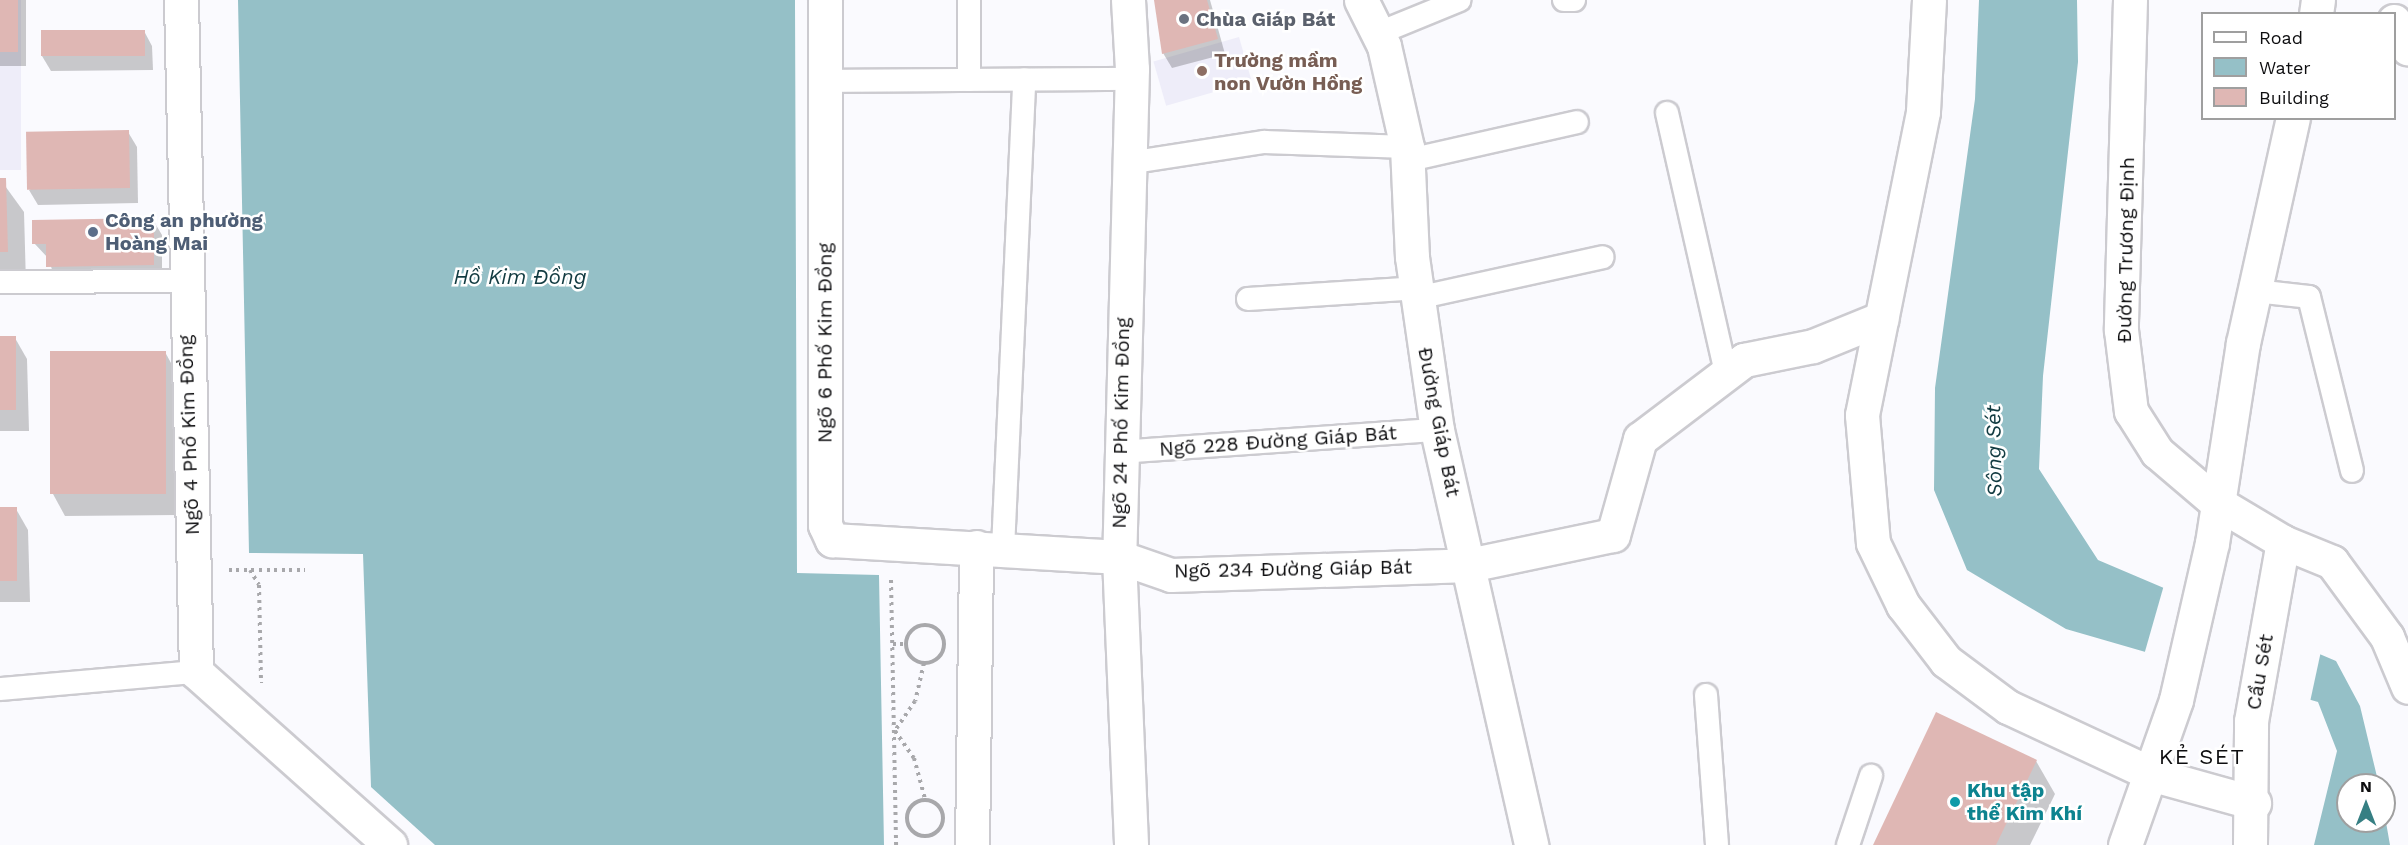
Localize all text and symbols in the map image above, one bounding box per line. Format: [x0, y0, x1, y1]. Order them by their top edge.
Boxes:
place label: Chùa Giáp Bát [1196, 7, 1335, 31]
marker: Chùa Giáp Bát [1177, 12, 1191, 26]
legend [2201, 12, 2396, 120]
text: Road [2259, 27, 2303, 48]
place label: Trường mầm non Vườn Hồng [1214, 48, 1363, 95]
text: Water [2259, 57, 2311, 78]
marker: Trường mầm non Vườn Hồng [1195, 64, 1209, 78]
text: Building [2259, 87, 2329, 108]
street label: Đường Trương Định [2112, 156, 2140, 344]
place label: Công an phường Hoàng Mai [105, 208, 263, 255]
marker: Công an phường Hoàng Mai [86, 225, 100, 239]
street label: Ngõ 6 Phố Kim Đồng [813, 243, 837, 443]
water label: Hồ Kim Đồng [453, 264, 587, 290]
street label: Ngõ 24 Phố Kim Đồng [1107, 317, 1135, 529]
street label: Ngõ 4 Phố Kim Đồng [174, 334, 204, 536]
street label: Đường Giáp Bát [1413, 345, 1465, 499]
water label: Sông Sét [1981, 405, 2007, 497]
street label: Ngõ 228 Đường Giáp Bát [1158, 421, 1398, 461]
street label: Ngõ 234 Đường Giáp Bát [1174, 555, 1412, 583]
street label: Cầu Sét [2242, 632, 2278, 712]
district label: KẺ SÉT [2159, 744, 2245, 770]
north arrow [2336, 773, 2396, 833]
text: N [2360, 777, 2372, 796]
place label: Khu tập thể Kim Khí [1967, 778, 2082, 825]
marker: Khu tập thể Kim Khí [1948, 795, 1962, 809]

